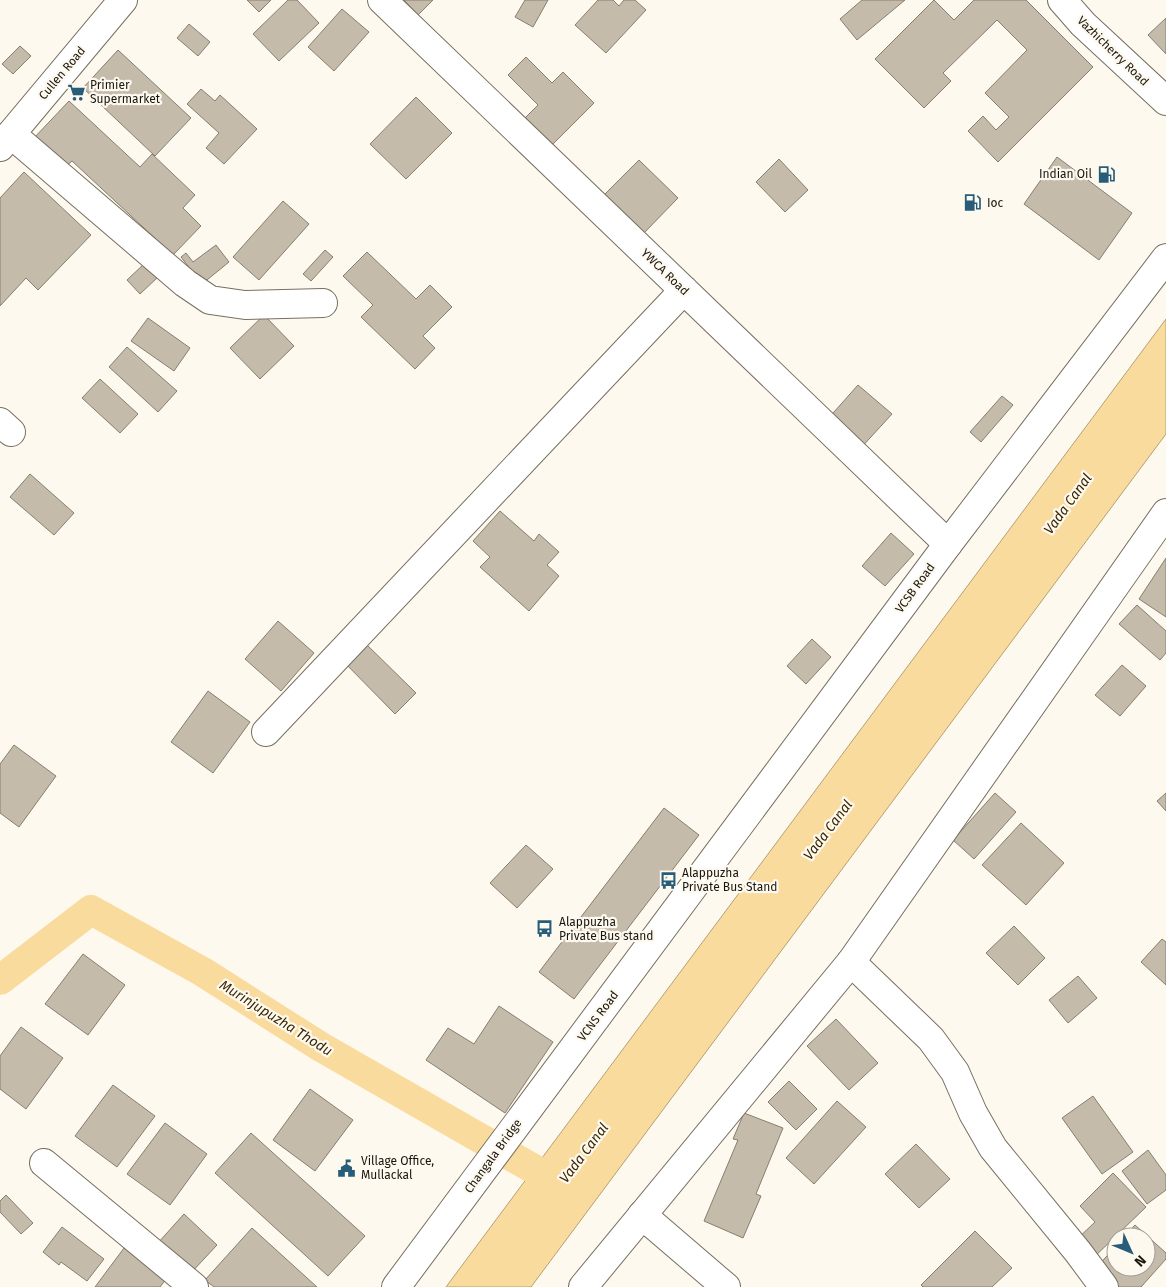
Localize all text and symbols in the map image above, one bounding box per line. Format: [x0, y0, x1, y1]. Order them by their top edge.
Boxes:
street label: Vazhicherry Road [1074, 13, 1152, 89]
street label: Cullen Road [36, 44, 88, 102]
place label: Primier Supermarket [90, 78, 161, 106]
supermarket icon: Primier Supermarket [66, 82, 86, 102]
fuel station icon: Indian Oil [1096, 164, 1116, 184]
place label: Indian Oil [1039, 167, 1092, 181]
fuel station icon: Ioc [963, 193, 983, 213]
place label: Ioc [987, 196, 1004, 210]
street label: YWCA Road [638, 246, 692, 298]
water label: Vada Canal [1040, 470, 1096, 538]
street label: VCSB Road [892, 560, 938, 616]
water label: Vada Canal [800, 797, 856, 863]
place label: Alappuzha Private Bus Stand [682, 866, 777, 894]
bus stop icon: Alappuzha Private Bus Stand [658, 870, 678, 890]
place label: Alappuzha Private Bus stand [559, 915, 654, 943]
bus stop icon: Alappuzha Private Bus stand [535, 919, 555, 939]
water label: Murinjupuzha Thodu [216, 976, 336, 1060]
street label: VCNS Road [575, 988, 621, 1044]
street label: Changala Bridge [462, 1116, 524, 1196]
water label: Vada Canal [556, 1120, 612, 1186]
place label: Village Office, Mullackal [361, 1154, 434, 1182]
public building icon: Village Office, Mullackal [337, 1158, 357, 1178]
north arrow [1106, 1227, 1156, 1277]
text: N [1131, 1251, 1149, 1270]

